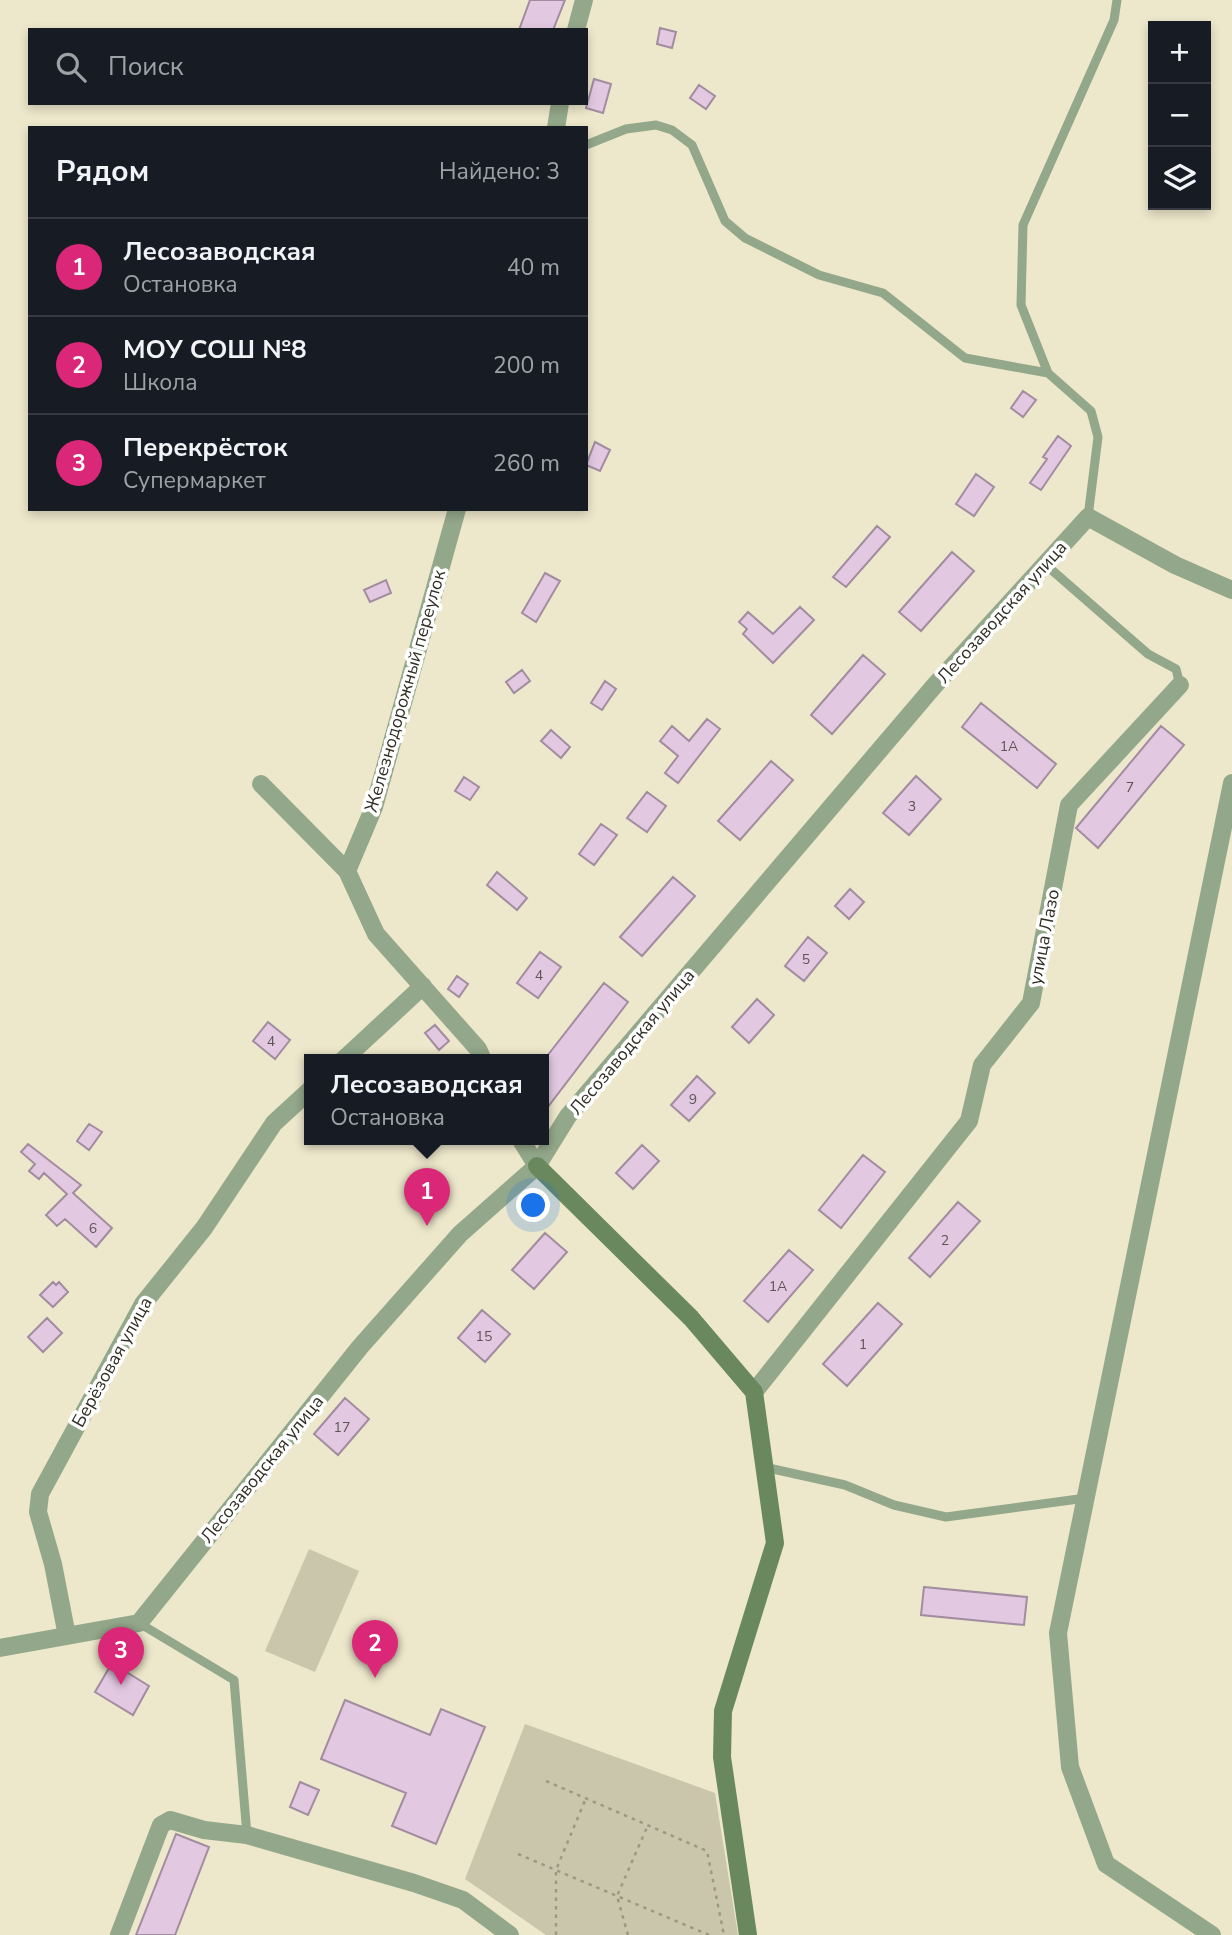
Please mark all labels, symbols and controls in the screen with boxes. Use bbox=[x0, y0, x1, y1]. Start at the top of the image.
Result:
map controls bbox=[1148, 21, 1211, 210]
button: + bbox=[1148, 21, 1211, 84]
search box bbox=[28, 28, 588, 105]
icon: search bbox=[52, 48, 90, 86]
text: Поиск bbox=[108, 49, 184, 84]
button: − bbox=[1148, 84, 1211, 147]
button: layers bbox=[1148, 147, 1211, 210]
text: Рядом bbox=[56, 151, 149, 192]
text: Найдено: 3 bbox=[439, 156, 560, 187]
text: Лесозаводская bbox=[123, 234, 316, 269]
text: 1 bbox=[72, 252, 86, 283]
text: 40 m bbox=[507, 252, 560, 283]
text: Остановка bbox=[123, 269, 238, 300]
text: МОУ СОШ №8 bbox=[123, 332, 306, 367]
text: 2 bbox=[72, 350, 86, 381]
text: 200 m bbox=[493, 350, 560, 381]
text: Школа bbox=[123, 367, 198, 398]
text: Перекрёсток bbox=[123, 430, 287, 465]
text: 3 bbox=[72, 448, 86, 479]
text: 260 m bbox=[493, 448, 560, 479]
text: Супермаркет bbox=[123, 465, 266, 496]
street label: Лесозаводская улица bbox=[932, 536, 1072, 688]
street label: Железнодорожный переулок bbox=[359, 567, 451, 815]
house number: 1А bbox=[1000, 737, 1018, 756]
house number: 7 bbox=[1126, 778, 1134, 797]
house number: 3 bbox=[908, 797, 916, 816]
street label: улица Лазо bbox=[1023, 887, 1065, 987]
house number: 5 bbox=[802, 950, 810, 969]
street label: Лесозаводская улица bbox=[564, 964, 700, 1120]
house number: 4 bbox=[535, 966, 543, 985]
house number: 4 bbox=[267, 1032, 275, 1051]
popup bbox=[304, 1054, 549, 1145]
text: Лесозаводская bbox=[330, 1067, 523, 1102]
house number: 9 bbox=[689, 1090, 697, 1109]
text: Остановка bbox=[330, 1102, 445, 1133]
pin: 1 bbox=[404, 1168, 450, 1226]
your location bbox=[516, 1188, 550, 1222]
house number: 6 bbox=[89, 1219, 97, 1238]
house number: 2 bbox=[941, 1231, 949, 1250]
house number: 1А bbox=[769, 1277, 787, 1296]
street label: Берёзовая улица bbox=[66, 1293, 158, 1431]
house number: 15 bbox=[476, 1327, 492, 1346]
house number: 1 bbox=[859, 1335, 867, 1354]
street label: Лесозаводская улица bbox=[195, 1390, 329, 1548]
house number: 17 bbox=[334, 1418, 350, 1437]
pin: 2 bbox=[352, 1620, 398, 1678]
pin: 3 bbox=[98, 1627, 144, 1685]

